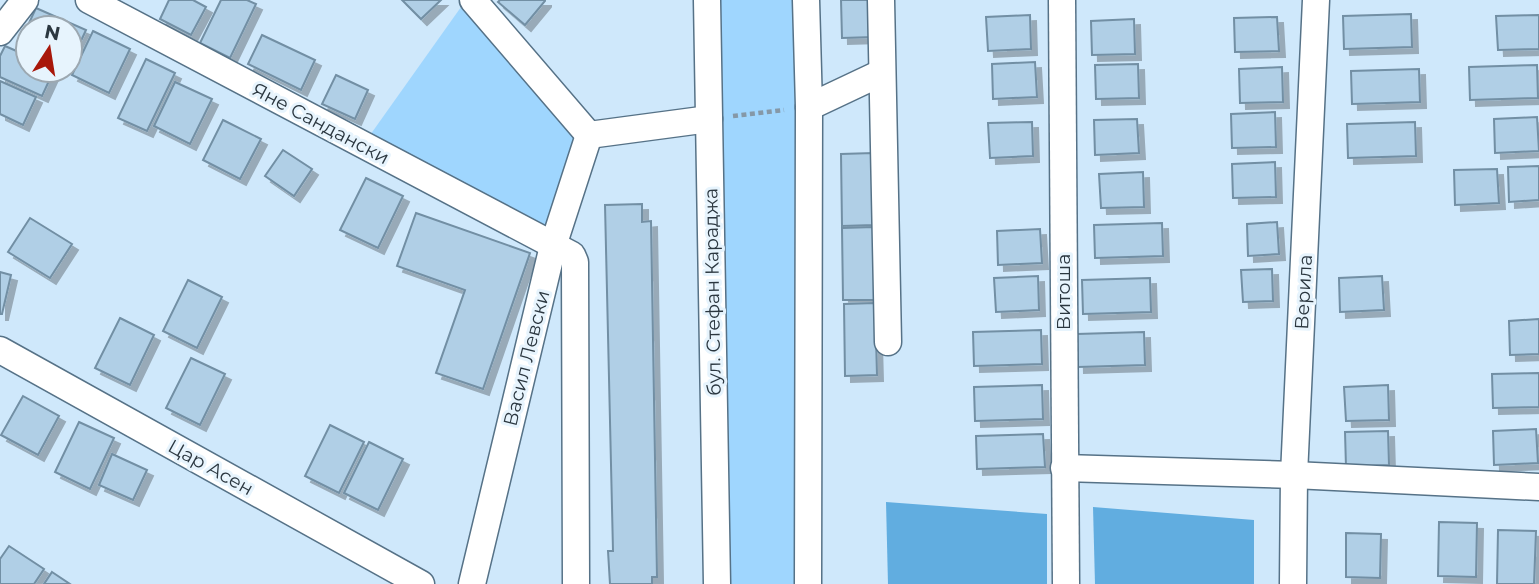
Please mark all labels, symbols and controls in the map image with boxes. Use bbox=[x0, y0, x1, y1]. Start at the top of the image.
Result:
north arrow bbox=[14, 14, 84, 84]
text: N bbox=[43, 20, 62, 46]
street label: Яне Сандански bbox=[248, 78, 393, 169]
street label: бул. Стефан Караджа bbox=[699, 188, 726, 396]
street label: Витоша bbox=[1052, 254, 1075, 330]
street label: Верила bbox=[1290, 254, 1317, 330]
street label: Васил Левски bbox=[499, 288, 554, 428]
street label: Цар Асен bbox=[164, 435, 257, 500]

